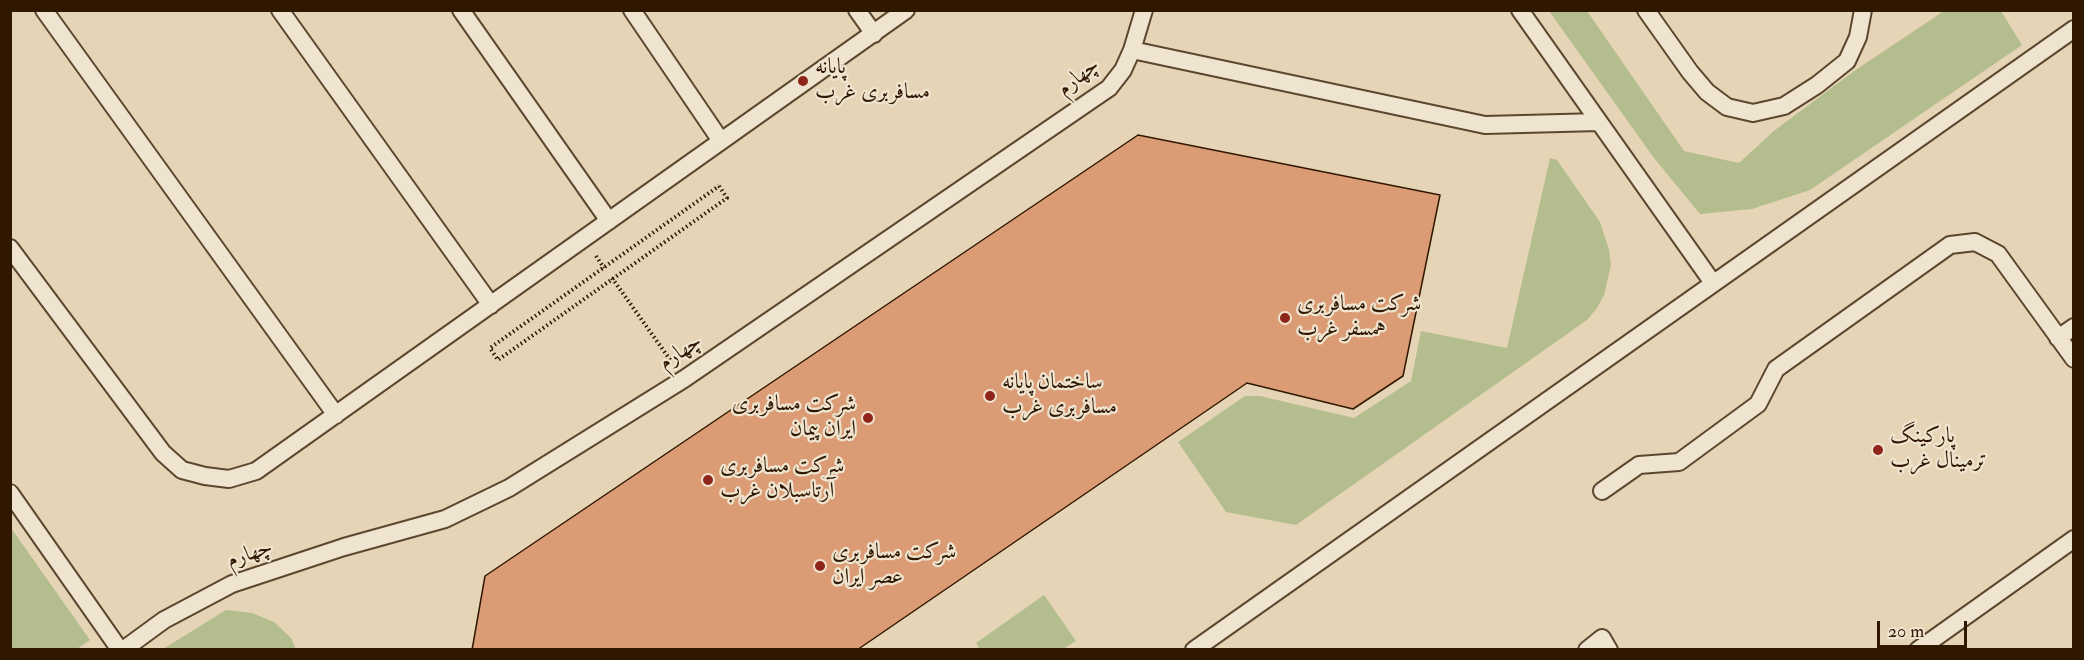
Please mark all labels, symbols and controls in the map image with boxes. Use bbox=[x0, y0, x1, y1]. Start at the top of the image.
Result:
street label: چهارم bbox=[1053, 53, 1105, 103]
place label: پایانه مسافربری غرب bbox=[815, 55, 930, 106]
marker: پایانه مسافربری غرب bbox=[796, 74, 810, 88]
place label: شرکت مسافربری همسفر غرب bbox=[1297, 292, 1421, 344]
marker: شرکت مسافربری همسفر غرب bbox=[1278, 311, 1292, 325]
street label: چهارم bbox=[654, 329, 708, 377]
place label: ساختمان پایانه مسافربری غرب bbox=[1002, 370, 1117, 422]
marker: ساختمان پایانه مسافربری غرب bbox=[983, 389, 997, 403]
place label: شرکت مسافربری ایران پیمان bbox=[732, 392, 856, 444]
marker: شرکت مسافربری ایران پیمان bbox=[861, 411, 875, 425]
place label: پارکینگ ترمینال غرب bbox=[1890, 424, 1987, 476]
marker: پارکینگ ترمینال غرب bbox=[1871, 443, 1885, 457]
place label: شرکت مسافربری آرتاسبلان غرب bbox=[720, 454, 844, 506]
marker: شرکت مسافربری آرتاسبلان غرب bbox=[701, 473, 715, 487]
street label: چهارم bbox=[224, 535, 276, 575]
place label: شرکت مسافربری عصر ایران bbox=[832, 540, 956, 592]
marker: شرکت مسافربری عصر ایران bbox=[813, 559, 827, 573]
scale bar bbox=[1880, 609, 1970, 647]
text: 20 m bbox=[1888, 620, 1924, 643]

